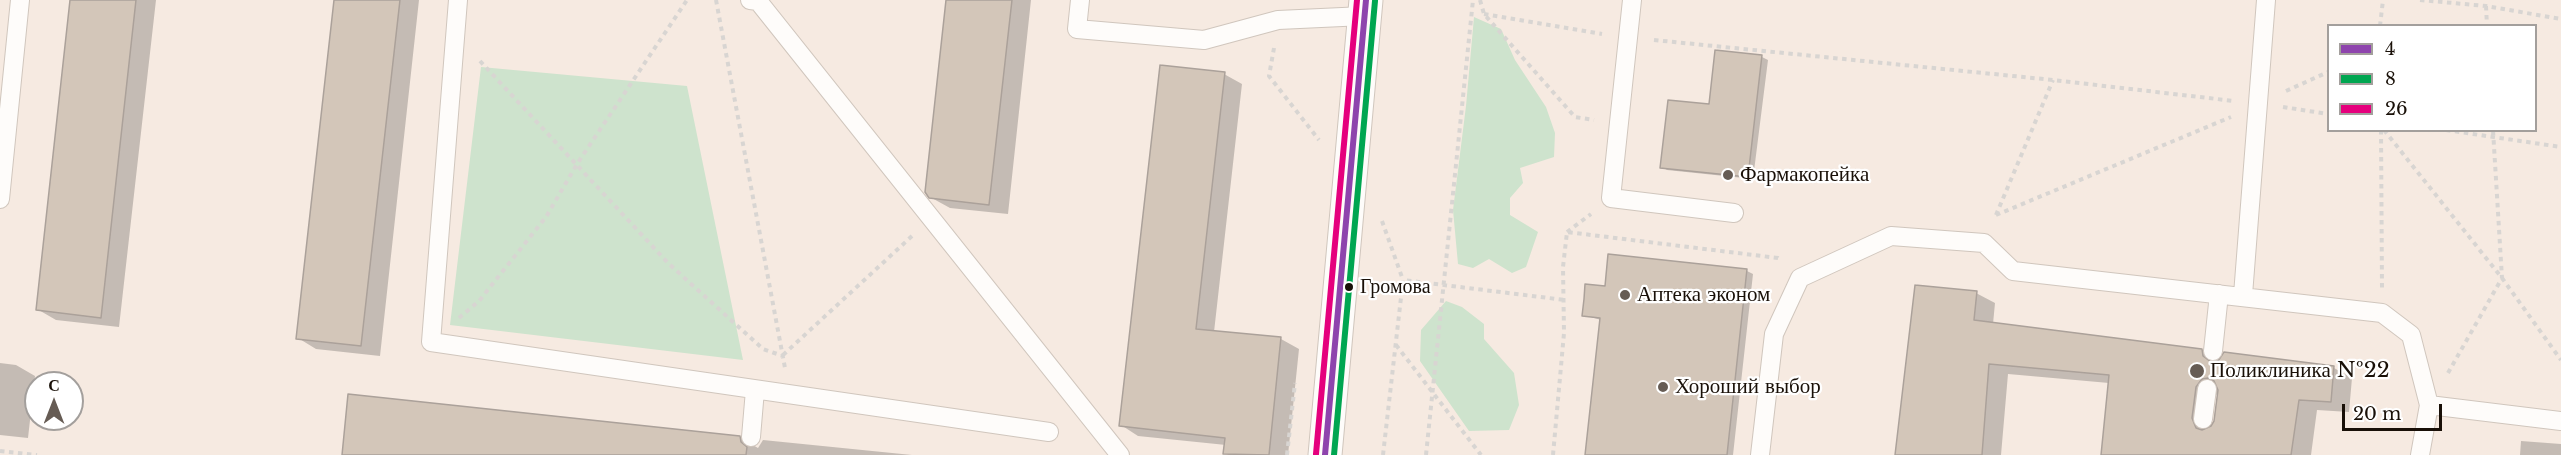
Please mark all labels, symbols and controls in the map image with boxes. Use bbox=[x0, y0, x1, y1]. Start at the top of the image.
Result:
legend bbox=[2327, 24, 2537, 132]
text: 4 bbox=[2385, 38, 2396, 60]
text: 8 bbox=[2385, 68, 2396, 90]
text: 26 bbox=[2385, 98, 2408, 120]
place label: Фармакопейка bbox=[1740, 162, 1869, 188]
marker: Фармакопейка bbox=[1721, 168, 1735, 182]
place label: Громова bbox=[1360, 275, 1431, 299]
marker: Громова bbox=[1343, 281, 1355, 293]
place label: Аптека эконом bbox=[1637, 282, 1770, 308]
marker: Аптека эконом bbox=[1618, 288, 1632, 302]
place label: Поликлиника №22 bbox=[2210, 358, 2390, 384]
marker: Поликлиника №22 bbox=[2188, 362, 2206, 380]
north arrow bbox=[24, 371, 84, 431]
place label: Хороший выбор bbox=[1675, 374, 1821, 400]
text: С bbox=[48, 375, 60, 395]
marker: Хороший выбор bbox=[1656, 380, 1670, 394]
scale bar bbox=[2345, 392, 2446, 430]
text: 20 m bbox=[2353, 403, 2401, 425]

